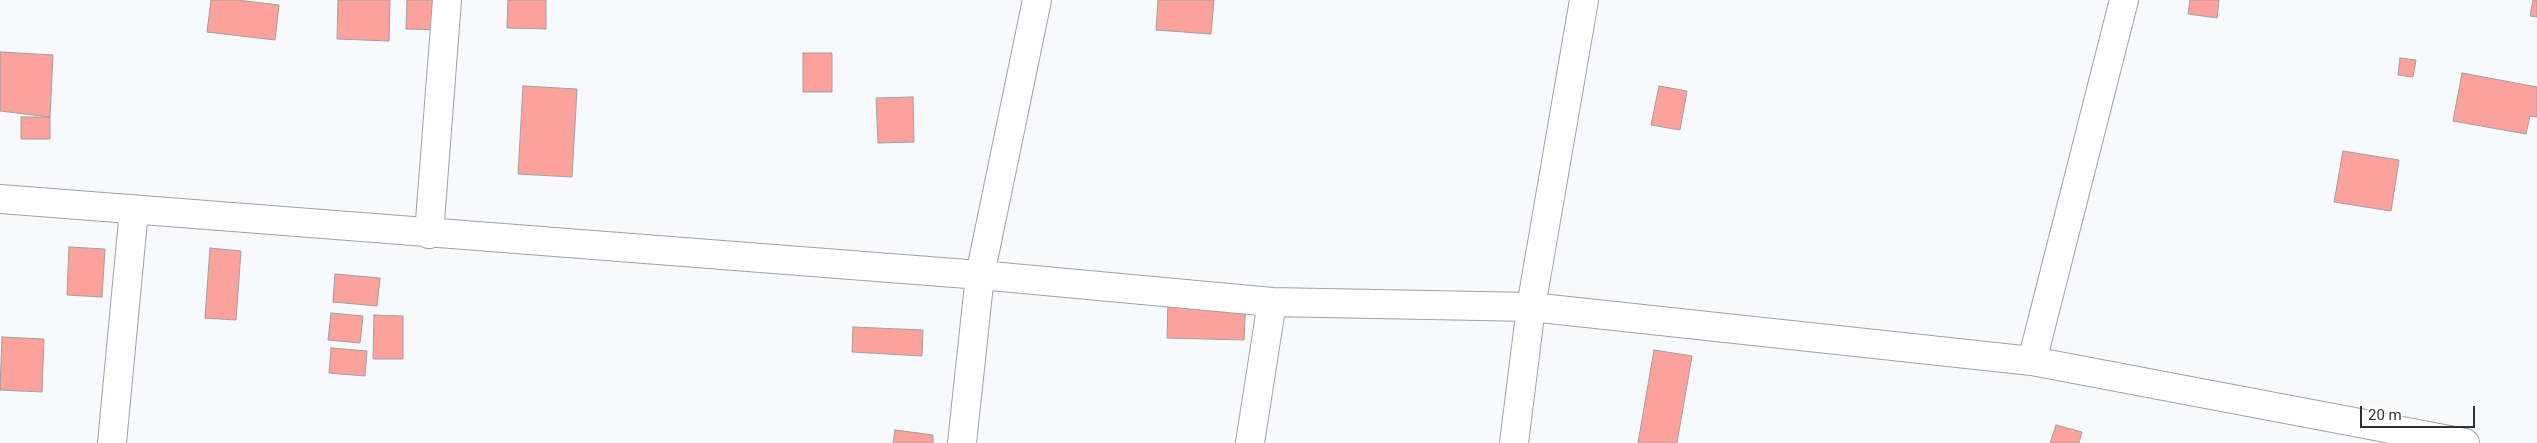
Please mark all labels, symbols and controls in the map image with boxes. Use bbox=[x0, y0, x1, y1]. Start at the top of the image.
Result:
scale bar bbox=[2362, 396, 2477, 428]
text: 20 m bbox=[2368, 406, 2402, 424]

